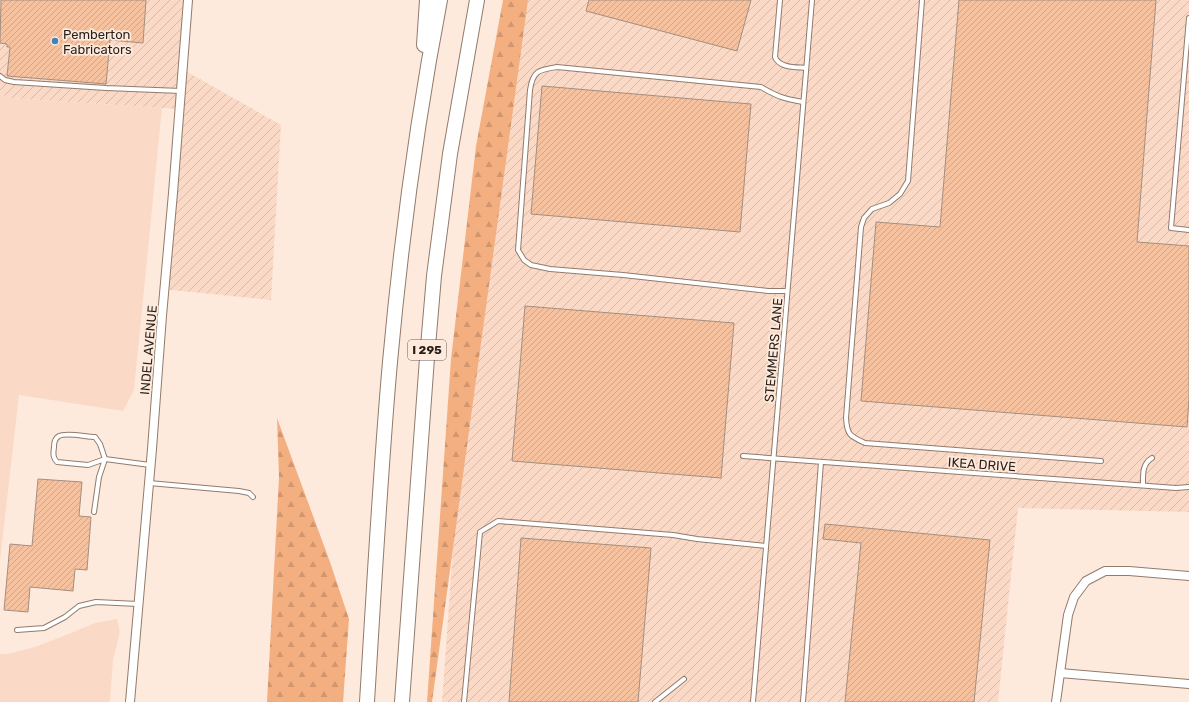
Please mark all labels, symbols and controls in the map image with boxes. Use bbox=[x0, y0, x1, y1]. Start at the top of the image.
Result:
place label: Pemberton Fabricators bbox=[63, 27, 132, 57]
marker: Pemberton Fabricators bbox=[50, 36, 60, 46]
street label: STEMMERS LANE bbox=[761, 297, 786, 403]
street label: INDEL AVENUE bbox=[137, 305, 160, 395]
road number: I 295 bbox=[408, 340, 446, 360]
street label: IKEA DRIVE bbox=[947, 455, 1017, 474]

